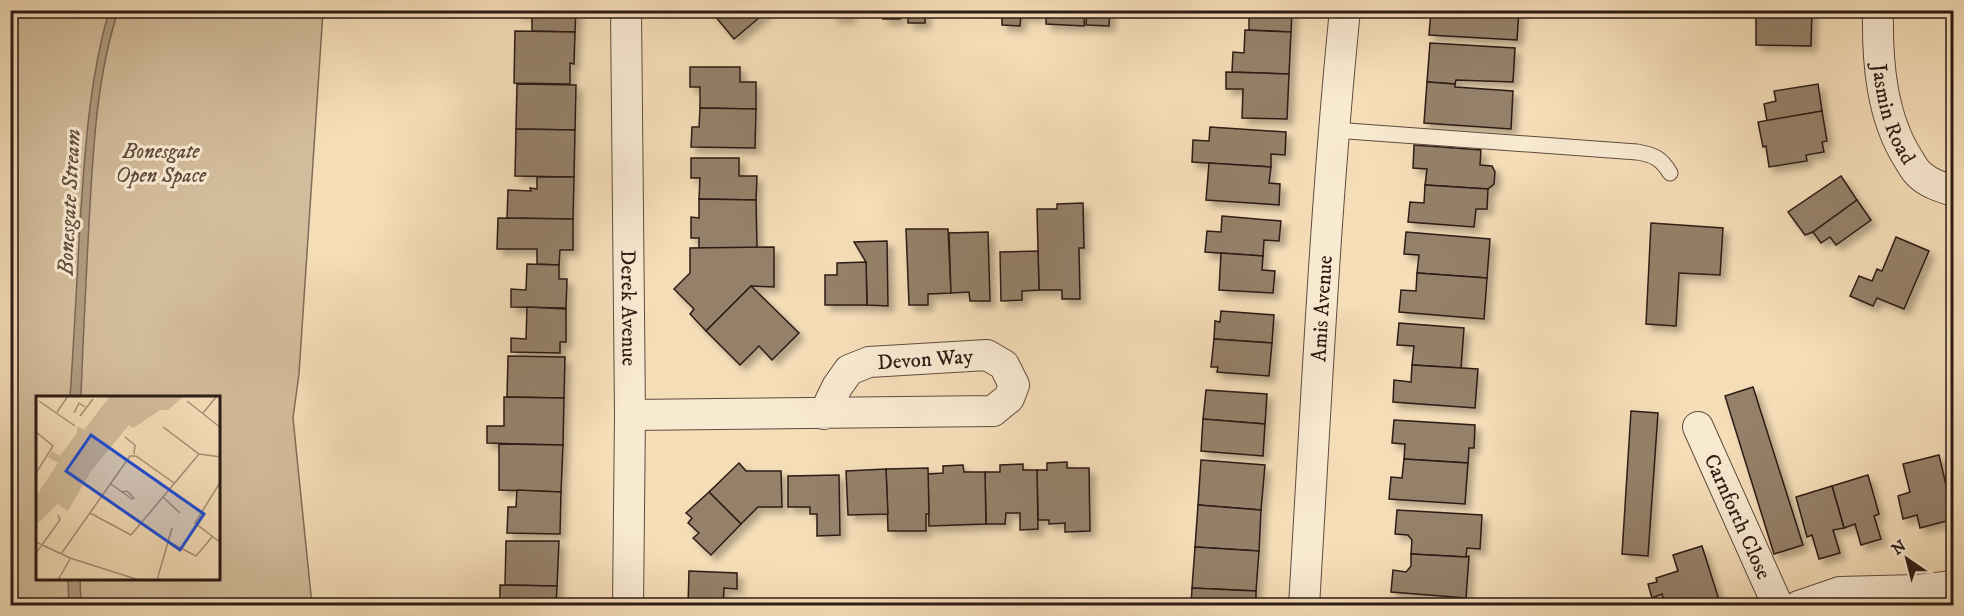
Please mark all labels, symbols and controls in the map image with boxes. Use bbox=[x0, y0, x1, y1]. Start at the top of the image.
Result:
street label: Jasmin Road bbox=[1865, 61, 1921, 170]
water label: Bonesgate Stream bbox=[52, 128, 87, 277]
park label: Bonesgate Open Space bbox=[116, 139, 207, 189]
street label: Derek Avenue bbox=[614, 250, 642, 367]
street label: Amis Avenue bbox=[1306, 254, 1339, 363]
street label: Devon Way bbox=[876, 344, 975, 376]
inset map bbox=[36, 396, 220, 580]
street label: Carnforth Close bbox=[1698, 450, 1777, 584]
north arrow bbox=[1877, 529, 1937, 589]
text: N bbox=[1888, 536, 1910, 559]

